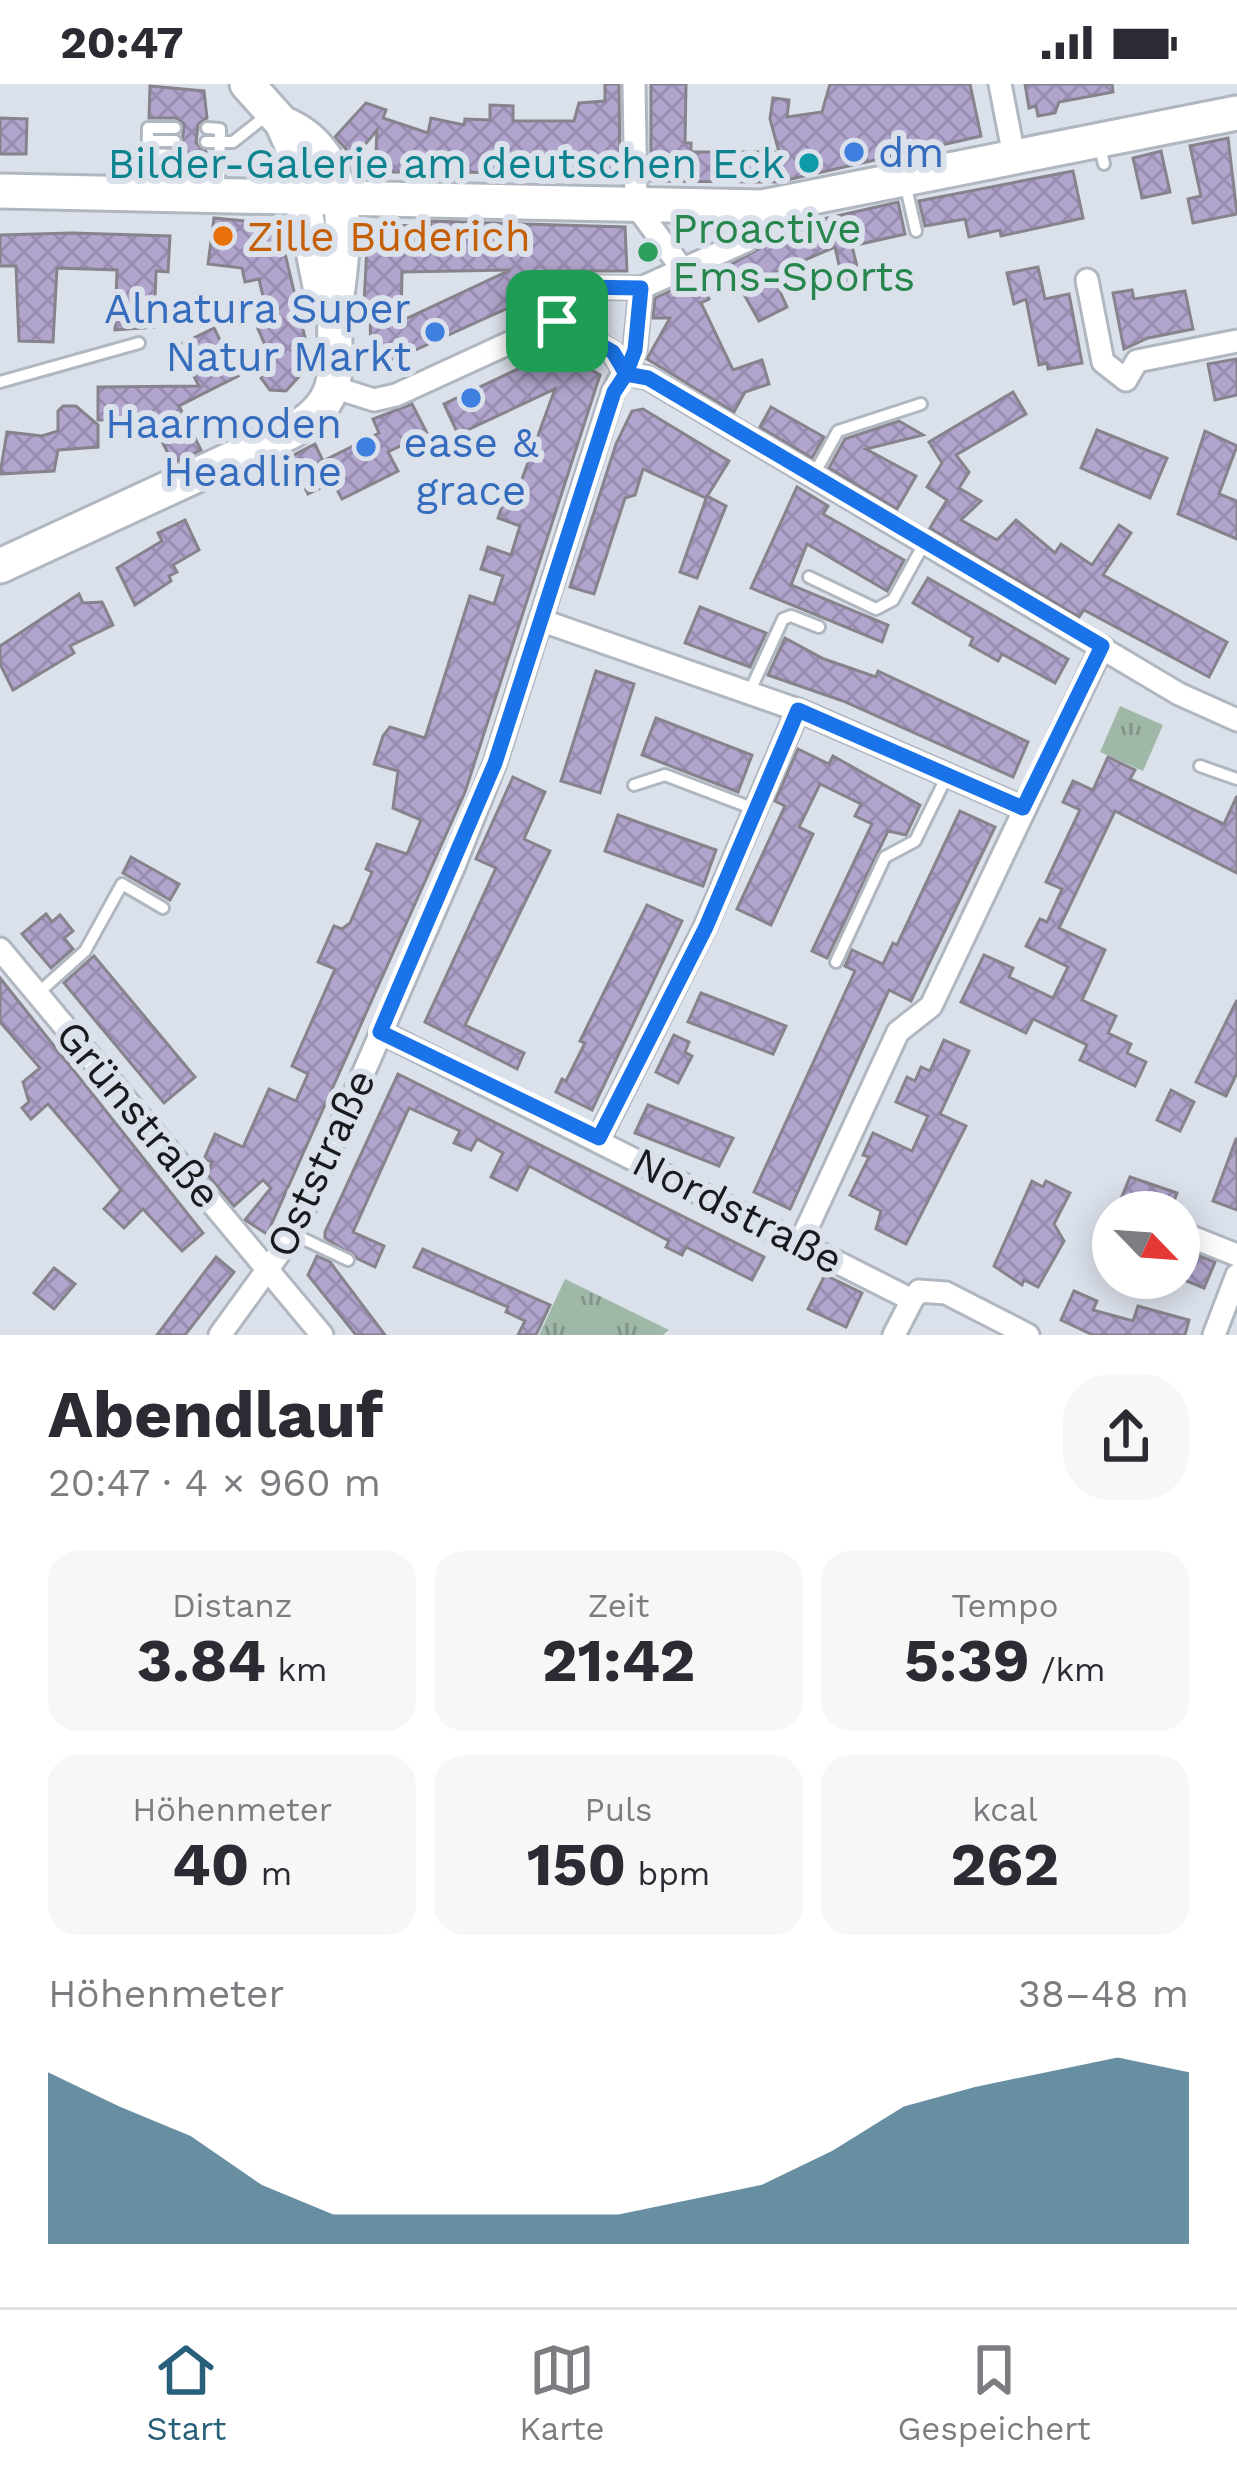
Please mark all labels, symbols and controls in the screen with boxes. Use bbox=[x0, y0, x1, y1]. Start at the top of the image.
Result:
text: 20:47 bbox=[60, 16, 184, 69]
place label: dm bbox=[878, 128, 944, 177]
place label: Bilder-Galerie am deutschen Eck bbox=[108, 139, 785, 188]
marker: dm bbox=[841, 139, 867, 165]
marker: Bilder-Galerie am deutschen Eck bbox=[796, 150, 822, 176]
place label: Proactive Ems-Sports bbox=[672, 204, 915, 301]
place label: Zille Büderich bbox=[247, 212, 531, 261]
marker: Zille Büderich bbox=[210, 223, 236, 249]
marker: Proactive Ems-Sports bbox=[635, 239, 661, 265]
pin bbox=[506, 270, 608, 372]
place label: Alnatura Super Natur Markt bbox=[104, 284, 411, 381]
icon: arrive bbox=[524, 288, 590, 354]
marker: Alnatura Super Natur Markt bbox=[422, 319, 448, 345]
marker: ease & grace bbox=[458, 385, 484, 411]
place label: Haarmoden Headline bbox=[105, 399, 342, 496]
place label: ease & grace bbox=[404, 418, 539, 515]
marker: Haarmoden Headline bbox=[353, 434, 379, 460]
street label: Grünstraße bbox=[46, 1011, 231, 1218]
street label: Oststraße bbox=[256, 1062, 385, 1265]
street label: Nordstraße bbox=[625, 1137, 851, 1284]
north arrow bbox=[1092, 1191, 1200, 1299]
map controls bbox=[1092, 1191, 1200, 1299]
button: share bbox=[1063, 1374, 1189, 1500]
text: Abendlauf bbox=[48, 1376, 383, 1453]
text: 20:47 · 4 × 960 m bbox=[48, 1460, 381, 1505]
text: Distanz bbox=[172, 1586, 292, 1625]
text: Zeit bbox=[588, 1586, 649, 1625]
text: Tempo bbox=[951, 1586, 1058, 1625]
text: 3.84 bbox=[137, 1625, 266, 1696]
text: 21:42 bbox=[542, 1625, 695, 1696]
text: 5:39 bbox=[904, 1625, 1030, 1696]
text: km bbox=[266, 1650, 328, 1689]
text: /km bbox=[1030, 1650, 1106, 1689]
text: Höhenmeter bbox=[132, 1790, 332, 1829]
text: Puls bbox=[585, 1790, 652, 1829]
text: kcal bbox=[972, 1790, 1038, 1829]
text: 40 bbox=[172, 1829, 250, 1900]
text: 150 bbox=[527, 1829, 626, 1900]
text: 262 bbox=[951, 1829, 1059, 1900]
text: m bbox=[250, 1854, 292, 1893]
text: bpm bbox=[626, 1854, 710, 1893]
text: Höhenmeter bbox=[48, 1971, 284, 2016]
text: 38–48 m bbox=[1018, 1971, 1189, 2016]
tab: Start bbox=[146, 2337, 226, 2448]
tab: Karte bbox=[519, 2337, 605, 2448]
tab: Gespeichert bbox=[897, 2337, 1091, 2448]

